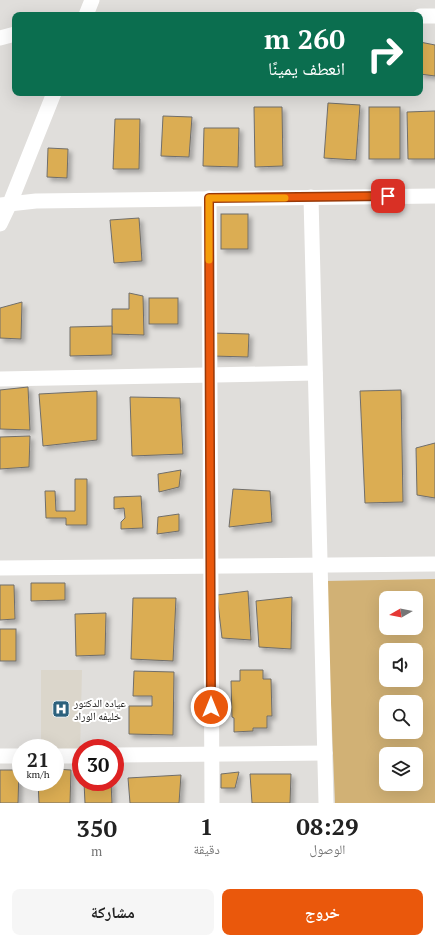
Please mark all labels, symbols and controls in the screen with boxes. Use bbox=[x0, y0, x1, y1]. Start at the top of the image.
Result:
text: 260 m bbox=[264, 20, 345, 57]
icon: right bbox=[359, 28, 411, 80]
text: انعطف يمينًا bbox=[268, 56, 345, 80]
pin bbox=[371, 179, 405, 213]
icon: arrive bbox=[377, 185, 399, 207]
north arrow bbox=[379, 591, 423, 635]
map controls bbox=[379, 591, 423, 791]
button: sound bbox=[379, 643, 423, 687]
position arrow bbox=[190, 686, 232, 728]
button: search bbox=[379, 695, 423, 739]
place label: عياده الدكتور خليفه الوراد bbox=[73, 696, 127, 723]
hospital icon: عياده الدكتور خليفه الوراد bbox=[51, 699, 71, 719]
speed limit sign: 30 bbox=[72, 739, 124, 791]
text: 21 bbox=[27, 746, 49, 773]
button: layers bbox=[379, 747, 423, 791]
text: km/h bbox=[26, 768, 50, 781]
text: 1 bbox=[200, 810, 213, 842]
text: 08:29 bbox=[296, 810, 359, 842]
text: 350 bbox=[76, 812, 117, 844]
text: دقيقة bbox=[193, 840, 220, 858]
text: الوصول bbox=[309, 840, 345, 858]
text: m bbox=[91, 842, 102, 860]
button: مشاركة bbox=[12, 889, 214, 935]
button: خروج bbox=[222, 889, 423, 935]

